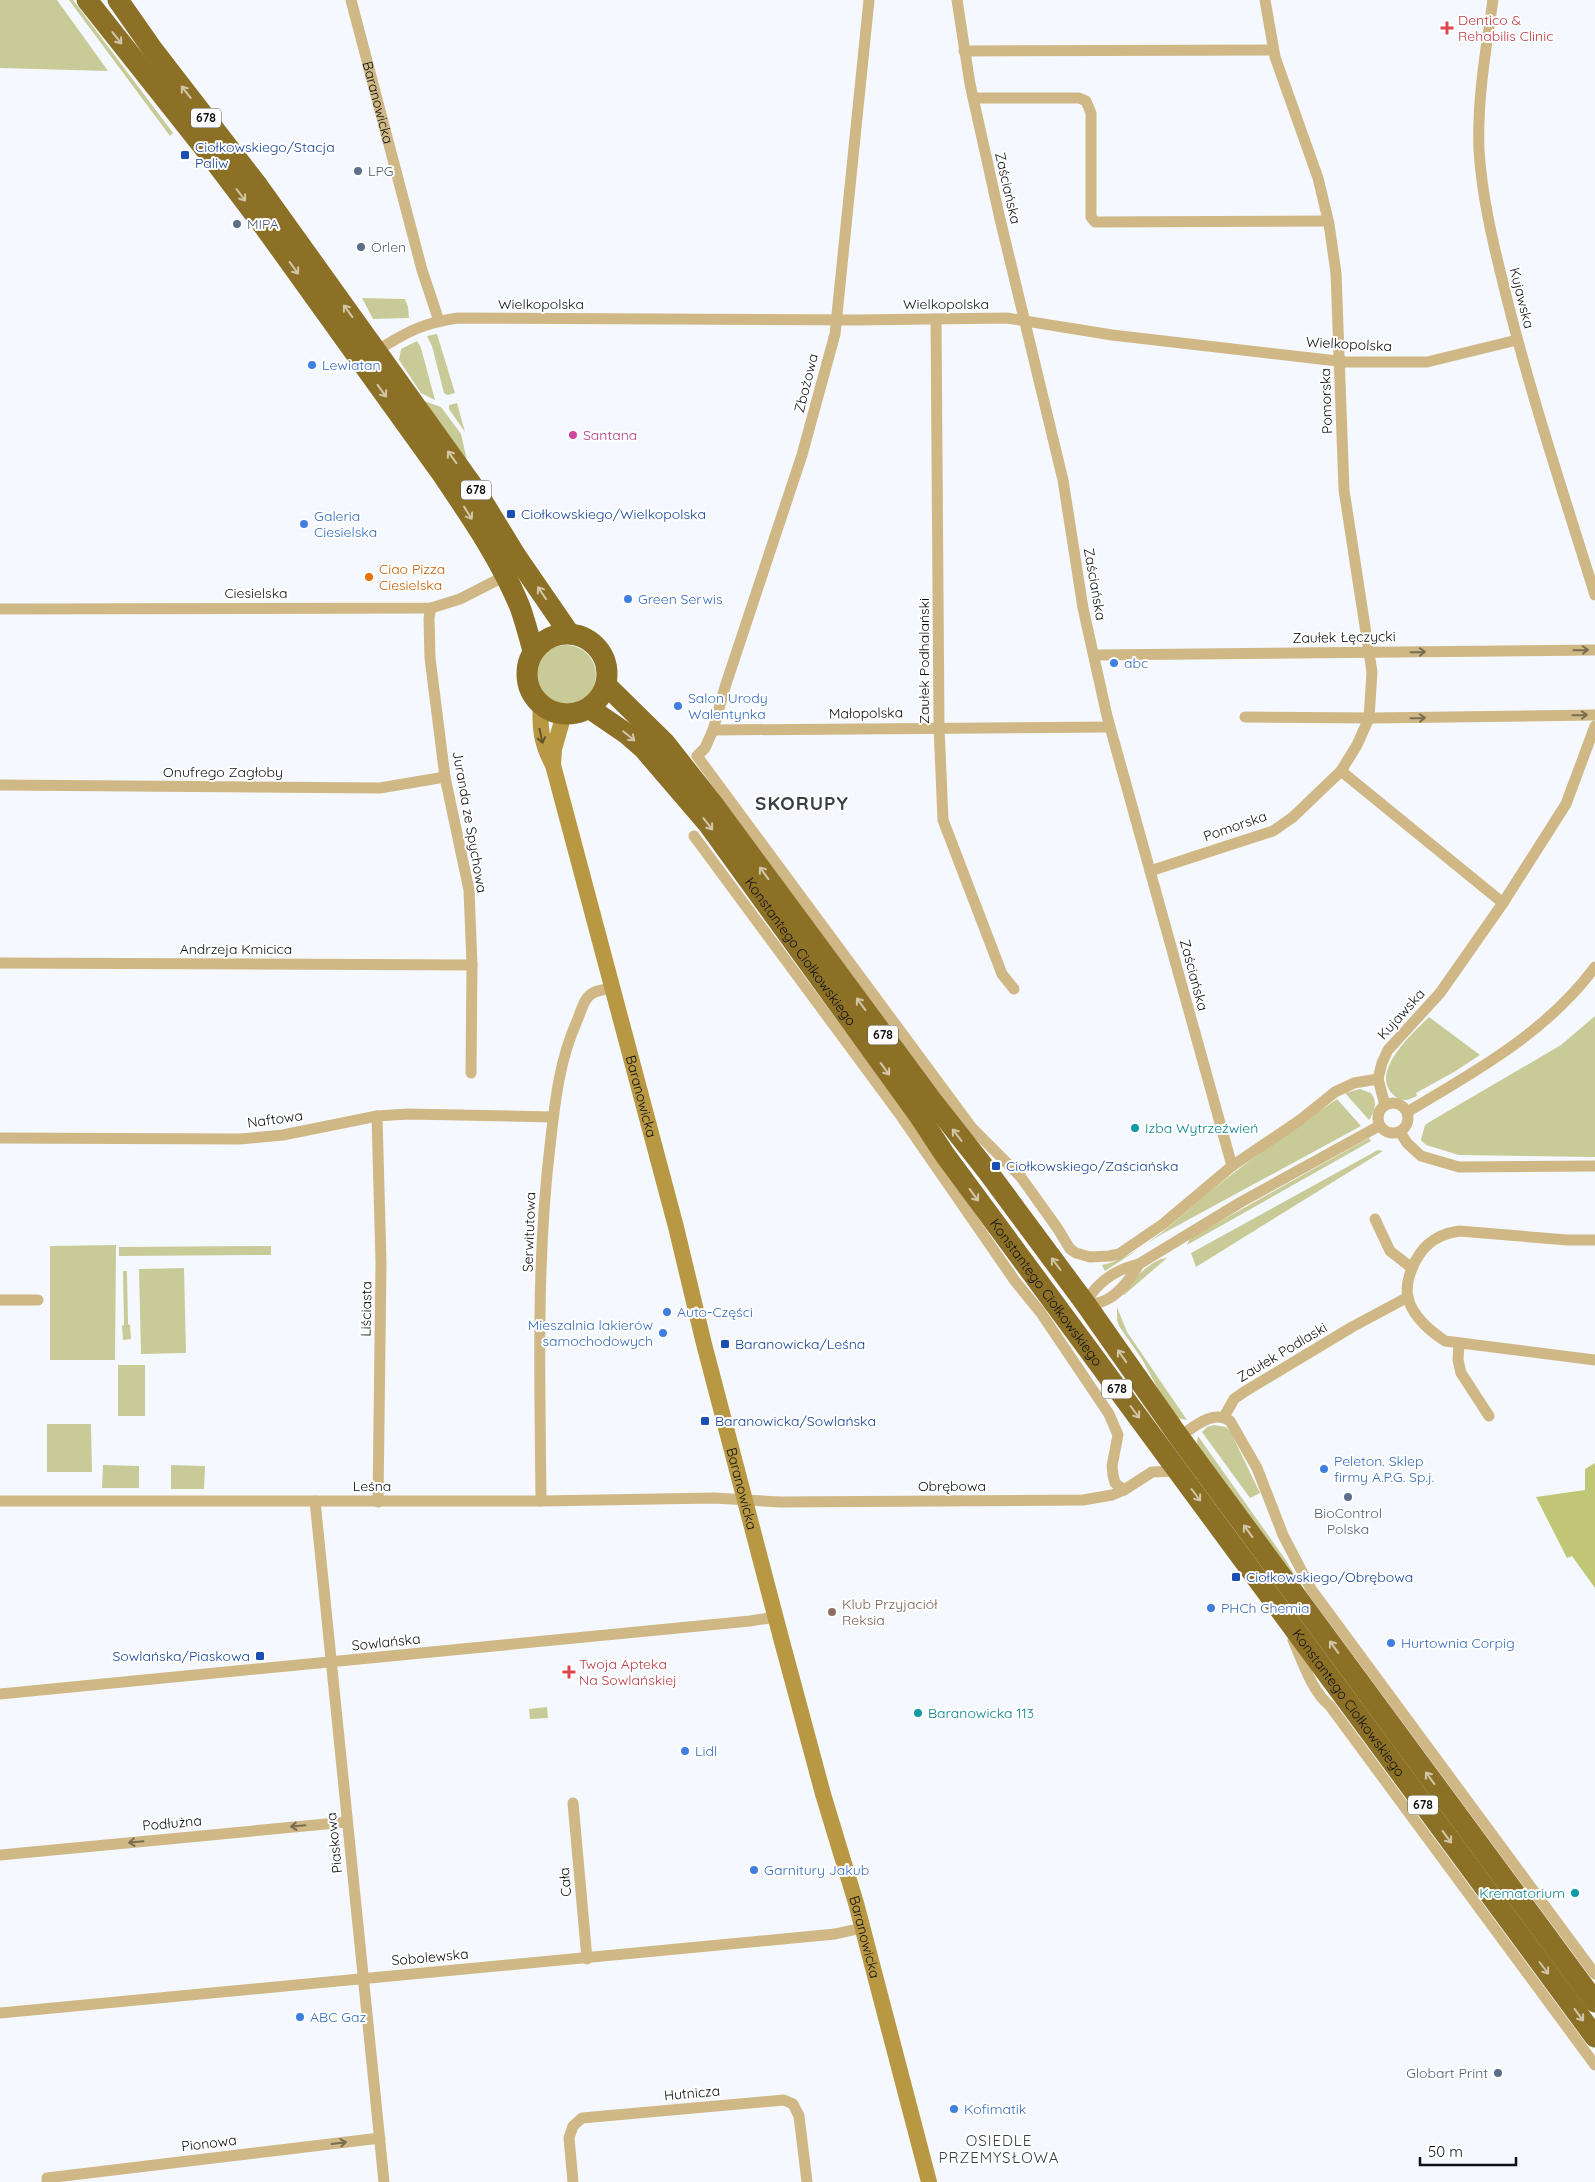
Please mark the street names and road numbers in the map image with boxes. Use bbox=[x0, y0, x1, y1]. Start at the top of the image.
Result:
street label: Baranowicka bbox=[358, 59, 397, 146]
road number: 678 bbox=[191, 109, 221, 128]
street label: Zaściańska bbox=[991, 150, 1025, 226]
street label: Kujawska bbox=[1506, 266, 1538, 330]
street label: Wielkopolska bbox=[498, 295, 584, 313]
street label: Wielkopolska bbox=[903, 295, 989, 313]
street label: Wielkopolska bbox=[1306, 333, 1392, 355]
street label: Zbożowa bbox=[790, 352, 822, 414]
street label: Pomorska bbox=[1316, 368, 1336, 434]
road number: 678 bbox=[461, 480, 491, 500]
street label: Zaściańska bbox=[1080, 546, 1110, 622]
street label: Ciesielska bbox=[224, 584, 288, 602]
street label: Zaułek Podhalański bbox=[915, 598, 933, 724]
street label: Zaułek Łęczycki bbox=[1292, 627, 1396, 647]
street label: Małopolska bbox=[829, 703, 903, 723]
street label: Juranda ze Spychowa bbox=[449, 750, 491, 894]
street label: Onufrego Zagłoby bbox=[163, 763, 283, 781]
street label: Pomorska bbox=[1201, 807, 1269, 845]
street label: Konstantego Ciołkowskiego bbox=[741, 874, 860, 1029]
street label: Zaściańska bbox=[1176, 937, 1212, 1013]
street label: Andrzeja Kmicica bbox=[180, 940, 292, 958]
street label: Kujawska bbox=[1373, 985, 1429, 1043]
road number: 678 bbox=[868, 1026, 898, 1044]
street label: Baranowicka bbox=[622, 1053, 661, 1139]
street label: Naftowa bbox=[246, 1106, 304, 1132]
street label: Serwitutowa bbox=[519, 1192, 539, 1272]
street label: Konstantego Ciołkowskiego bbox=[986, 1215, 1106, 1370]
street label: Liściasta bbox=[357, 1281, 375, 1337]
street label: Zaułek Podlaski bbox=[1234, 1318, 1330, 1386]
road number: 678 bbox=[1102, 1380, 1132, 1398]
street label: Baranowicka bbox=[722, 1445, 761, 1532]
street label: Leśna bbox=[353, 1477, 391, 1495]
street label: Obrębowa bbox=[918, 1477, 986, 1495]
street label: Konstantego Ciołkowskiego bbox=[1288, 1626, 1409, 1780]
street label: Sowlańska bbox=[351, 1629, 421, 1655]
road number: 678 bbox=[1408, 1796, 1438, 1814]
street label: Podłużna bbox=[142, 1811, 202, 1835]
street label: Piaskowa bbox=[322, 1812, 346, 1874]
street label: Cała bbox=[555, 1867, 575, 1897]
street label: Baranowicka bbox=[845, 1893, 884, 1980]
street label: Sobolewska bbox=[391, 1945, 469, 1969]
street label: Hutnicza bbox=[663, 2082, 721, 2104]
street label: Pionowa bbox=[180, 2131, 238, 2155]

